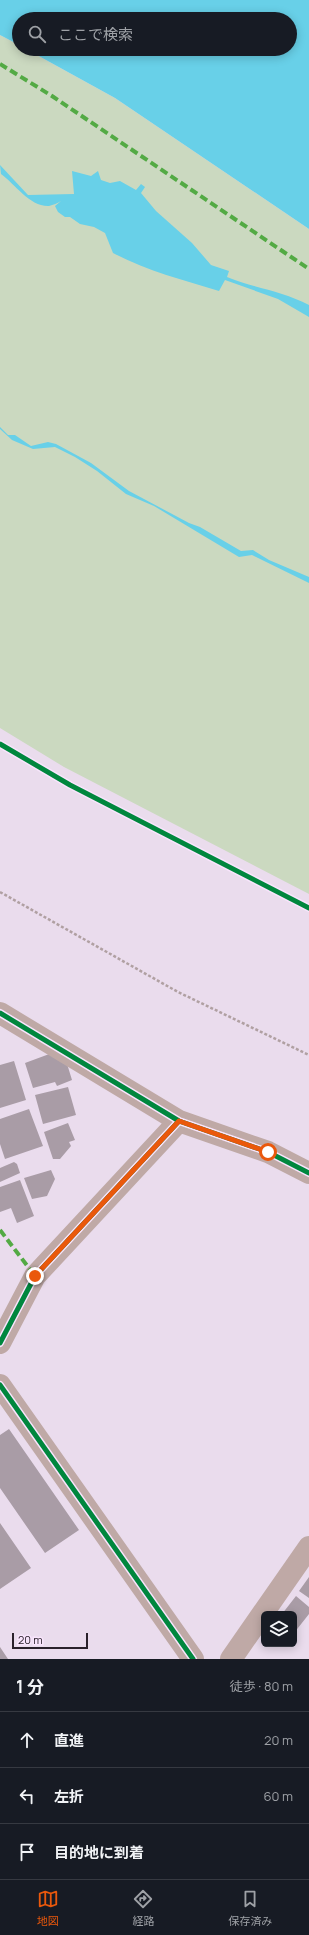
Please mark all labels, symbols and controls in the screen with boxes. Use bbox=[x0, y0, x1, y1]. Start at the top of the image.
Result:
search box bbox=[12, 12, 297, 56]
icon: search bbox=[26, 23, 48, 45]
text: ここで検索 bbox=[58, 24, 133, 45]
route start bbox=[259, 1143, 277, 1161]
route end bbox=[26, 1267, 44, 1285]
map controls bbox=[261, 1611, 297, 1647]
button: layers bbox=[261, 1611, 297, 1647]
scale bar bbox=[12, 1631, 88, 1650]
text: 20 m bbox=[18, 1632, 43, 1647]
text: 1 分 bbox=[16, 1675, 44, 1698]
text: 徒歩 · 80 m bbox=[230, 1677, 293, 1695]
icon: ahead bbox=[16, 1729, 38, 1751]
text: 直進 bbox=[54, 1730, 84, 1751]
text: 20 m bbox=[264, 1731, 293, 1749]
icon: left bbox=[16, 1785, 38, 1807]
text: 左折 bbox=[54, 1786, 84, 1807]
text: 60 m bbox=[263, 1787, 293, 1805]
icon: arrive bbox=[16, 1841, 38, 1863]
text: 目的地に到着 bbox=[54, 1842, 144, 1863]
tab: 地図 bbox=[37, 1888, 59, 1928]
tab: 経路 bbox=[132, 1888, 154, 1928]
tab: 保存済み bbox=[228, 1888, 272, 1928]

